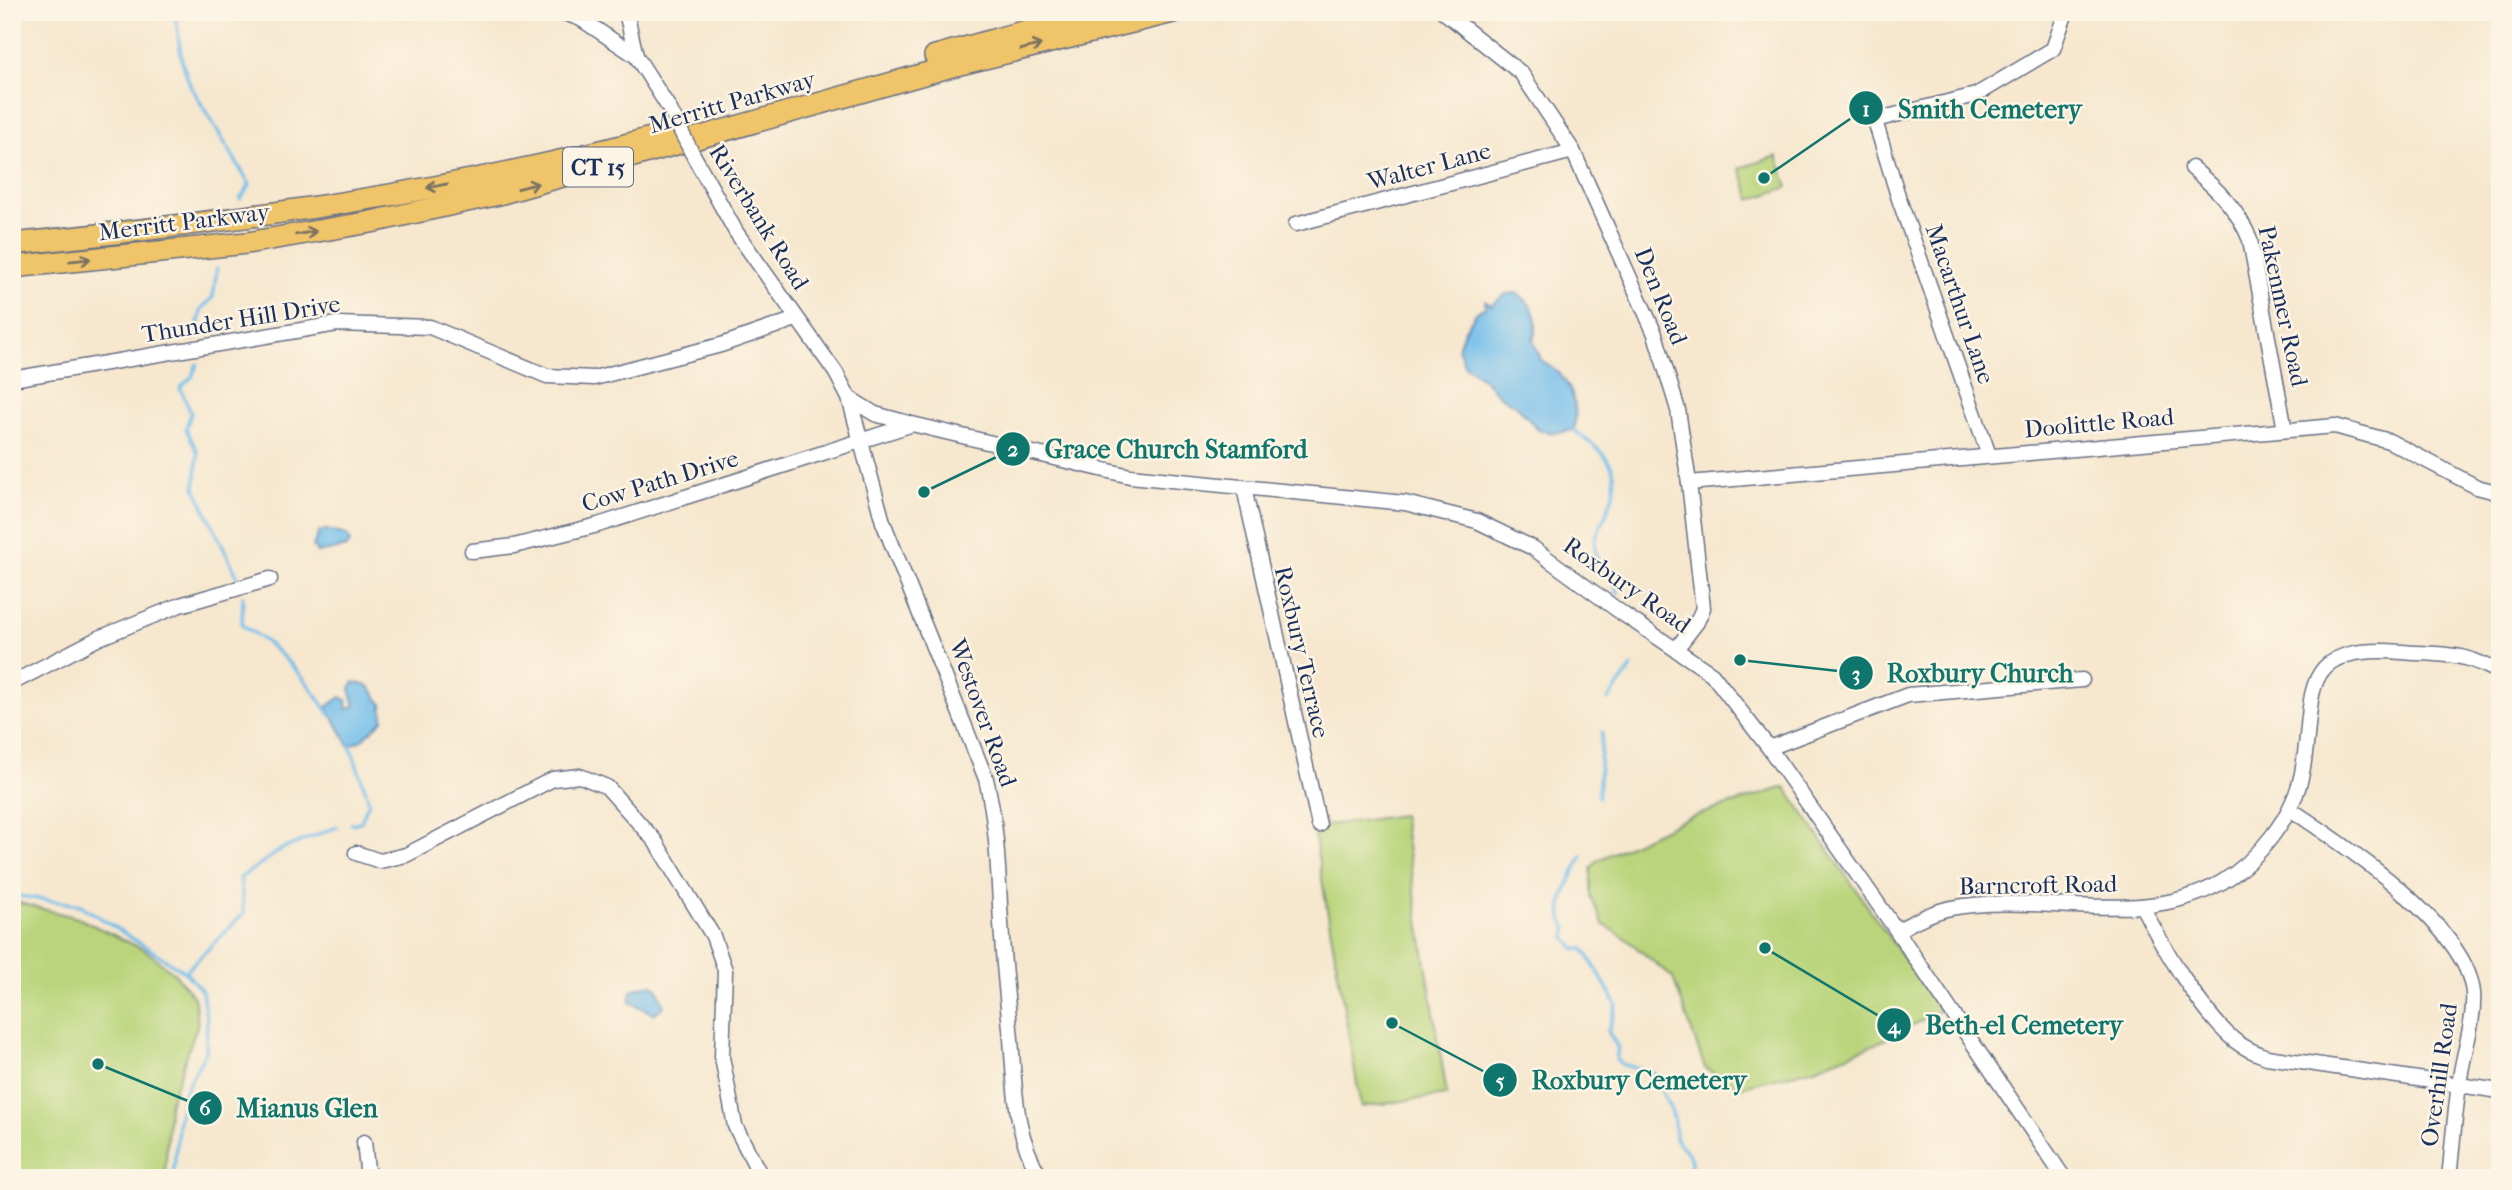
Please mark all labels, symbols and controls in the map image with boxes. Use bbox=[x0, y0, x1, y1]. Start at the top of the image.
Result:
one-way arrow bbox=[1019, 39, 1042, 53]
street label: Merritt Parkway bbox=[645, 65, 820, 139]
callout: Smith Cemetery bbox=[1849, 85, 2095, 132]
text: Smith Cemetery bbox=[1898, 94, 2084, 125]
text: 1 bbox=[1862, 97, 1870, 121]
street label: Walter Lane bbox=[1363, 136, 1494, 196]
street label: Riverbank Road bbox=[703, 139, 815, 296]
road number: CT 15 bbox=[563, 148, 633, 186]
one-way arrow bbox=[426, 179, 449, 193]
one-way arrow bbox=[517, 179, 539, 192]
street label: Merritt Parkway bbox=[97, 197, 272, 246]
street label: Macarthur Lane bbox=[1920, 220, 2000, 388]
street label: Pakenmer Road bbox=[2252, 223, 2314, 390]
one-way arrow bbox=[294, 226, 317, 239]
street label: Den Road bbox=[1629, 243, 1694, 350]
one-way arrow bbox=[68, 254, 91, 267]
street label: Thunder Hill Drive bbox=[140, 289, 342, 349]
street label: Doolittle Road bbox=[2023, 402, 2176, 443]
callout: Grace Church Stamford bbox=[996, 425, 1322, 472]
text: Grace Church Stamford bbox=[1045, 434, 1308, 465]
text: 2 bbox=[1008, 437, 1019, 461]
street label: Cow Path Drive bbox=[578, 444, 742, 518]
street label: Roxbury Road bbox=[1558, 531, 1697, 640]
street label: Roxbury Terrace bbox=[1269, 563, 1335, 741]
street label: Westover Road bbox=[943, 634, 1023, 792]
callout: Roxbury Church bbox=[1838, 650, 2088, 697]
text: Roxbury Church bbox=[1887, 658, 2074, 689]
text: 3 bbox=[1852, 662, 1860, 686]
street label: Barncroft Road bbox=[1959, 870, 2118, 900]
street label: Overhill Road bbox=[2415, 1000, 2463, 1149]
callout: Beth-el Cemetery bbox=[1876, 1002, 2137, 1049]
text: Beth-el Cemetery bbox=[1925, 1010, 2125, 1041]
text: 4 bbox=[1887, 1014, 1902, 1039]
callout: Roxbury Cemetery bbox=[1483, 1057, 1761, 1104]
text: Roxbury Cemetery bbox=[1531, 1065, 1749, 1096]
text: 5 bbox=[1495, 1069, 1505, 1093]
callout: Mianus Glen bbox=[187, 1084, 392, 1131]
text: Mianus Glen bbox=[236, 1093, 379, 1124]
text: 6 bbox=[199, 1096, 211, 1120]

